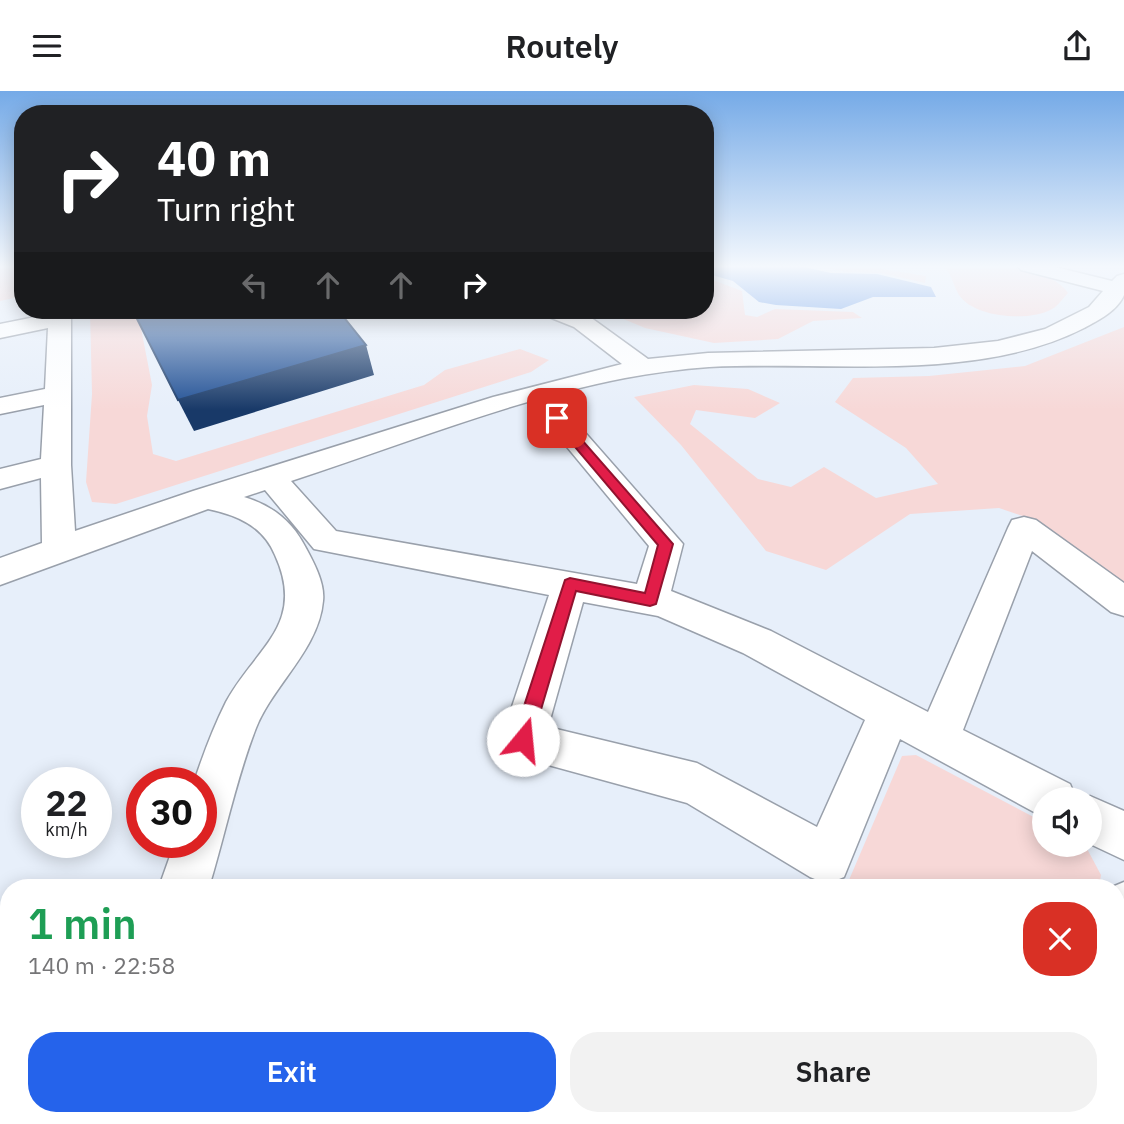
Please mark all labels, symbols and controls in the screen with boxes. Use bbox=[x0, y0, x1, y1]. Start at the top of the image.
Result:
text: Routely bbox=[505, 25, 619, 67]
icon: menu bbox=[28, 27, 66, 65]
icon: share bbox=[1058, 27, 1096, 65]
text: 40 m bbox=[157, 126, 271, 189]
icon: right bbox=[42, 133, 133, 224]
text: Turn right bbox=[157, 188, 295, 230]
icon: left bbox=[236, 266, 274, 304]
icon: ahead bbox=[309, 266, 347, 304]
icon: ahead bbox=[382, 266, 420, 304]
icon: right bbox=[455, 266, 493, 304]
pin bbox=[527, 388, 587, 448]
icon: arrive bbox=[538, 399, 576, 437]
position arrow bbox=[486, 703, 560, 777]
speed limit sign: 30 bbox=[126, 767, 217, 858]
text: 22 bbox=[45, 780, 88, 826]
map controls bbox=[1032, 787, 1102, 857]
button: sound bbox=[1032, 787, 1102, 857]
text: km/h bbox=[45, 818, 88, 841]
text: 1 min bbox=[28, 896, 137, 951]
button: close bbox=[1023, 902, 1097, 976]
text: 140 m · 22:58 bbox=[28, 950, 175, 980]
button: Exit bbox=[28, 1032, 556, 1112]
button: Share bbox=[570, 1032, 1097, 1112]

